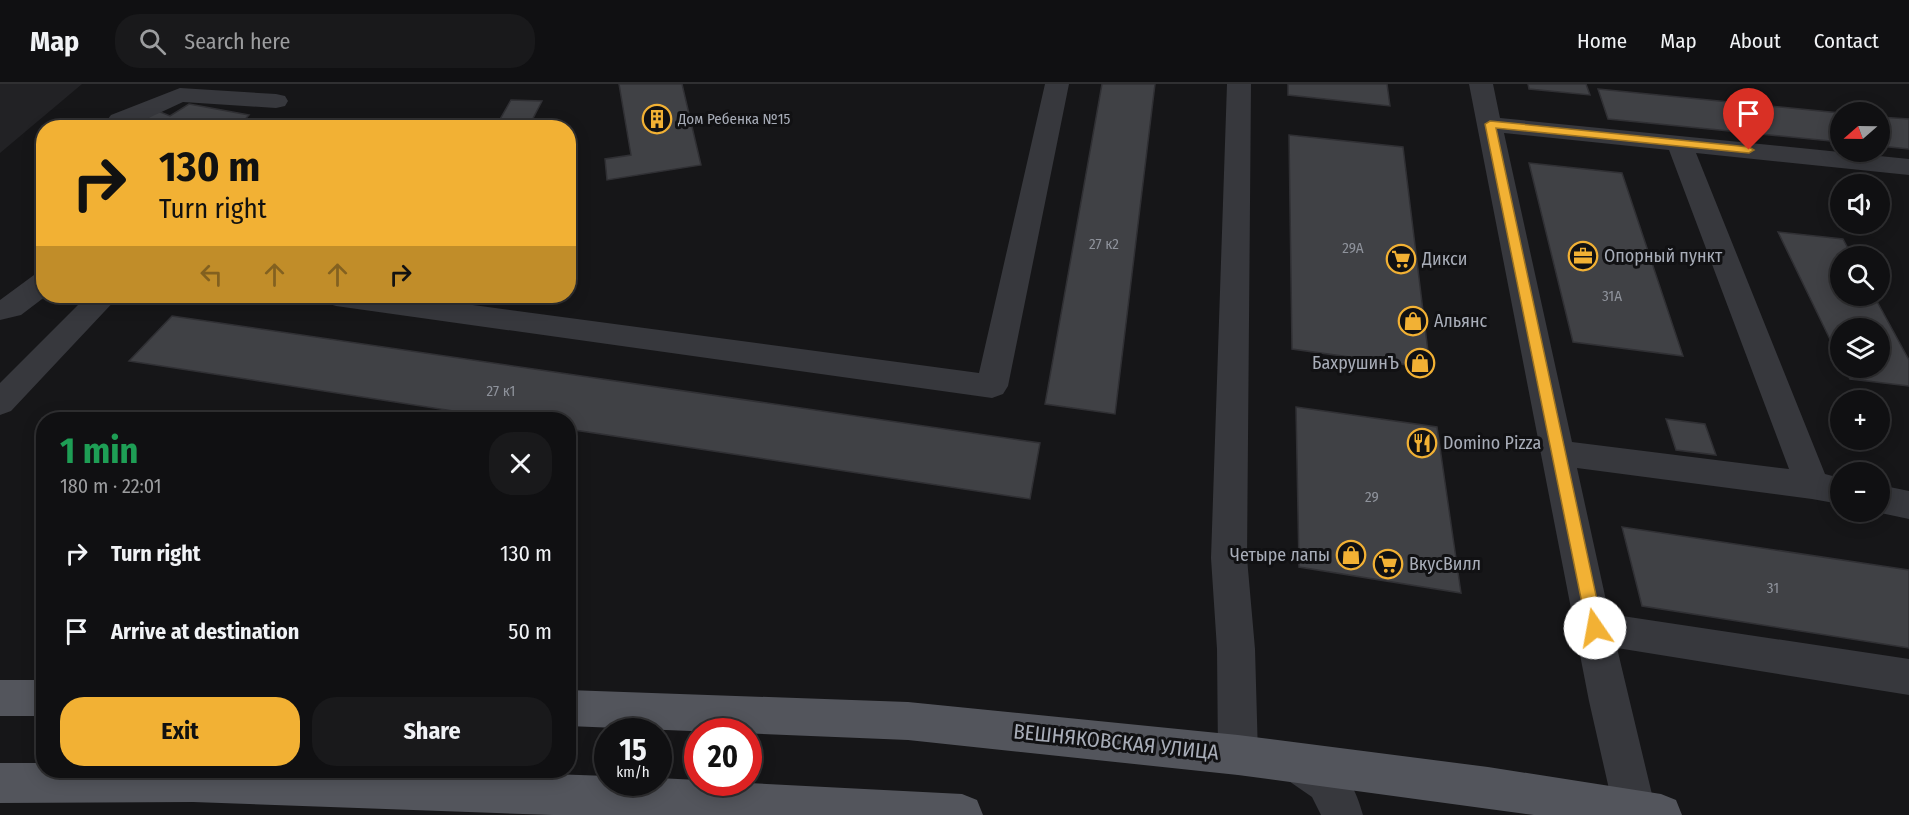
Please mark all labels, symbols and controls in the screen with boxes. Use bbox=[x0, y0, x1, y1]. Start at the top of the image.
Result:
search box bbox=[115, 14, 535, 68]
text: Map bbox=[30, 25, 79, 58]
icon: search bbox=[136, 25, 169, 58]
text: Search here bbox=[184, 28, 290, 55]
text: Home bbox=[1577, 28, 1627, 54]
text: Map bbox=[1660, 28, 1697, 54]
text: About bbox=[1730, 28, 1781, 54]
text: Contact bbox=[1814, 28, 1879, 54]
pin bbox=[1723, 88, 1774, 150]
icon: arrive bbox=[1732, 97, 1765, 130]
north arrow bbox=[1830, 102, 1890, 162]
map controls bbox=[1830, 102, 1890, 522]
building icon: Дом Ребенка №15 bbox=[641, 103, 673, 135]
place label: Дом Ребенка №15 bbox=[677, 110, 790, 128]
text: 130 m bbox=[159, 142, 260, 192]
icon: right bbox=[60, 144, 138, 222]
button: sound bbox=[1830, 174, 1890, 234]
text: Turn right bbox=[159, 193, 267, 225]
house number: 27 к2 bbox=[1089, 235, 1119, 253]
house number: 29А bbox=[1342, 239, 1364, 257]
office icon: Опорный пункт bbox=[1567, 240, 1599, 272]
supermarket icon: Дикси bbox=[1385, 243, 1417, 275]
place label: Опорный пункт bbox=[1604, 245, 1723, 267]
button: search bbox=[1830, 246, 1890, 306]
place label: Дикси bbox=[1421, 248, 1467, 270]
icon: left bbox=[195, 258, 228, 291]
icon: ahead bbox=[258, 258, 291, 291]
icon: ahead bbox=[321, 258, 354, 291]
icon: right bbox=[384, 258, 417, 291]
house number: 31А bbox=[1602, 287, 1622, 305]
shop icon: Альянс bbox=[1397, 305, 1429, 337]
place label: Альянс bbox=[1434, 310, 1488, 332]
button: layers bbox=[1830, 318, 1890, 378]
shop icon: БахрушинЪ bbox=[1404, 347, 1436, 379]
place label: БахрушинЪ bbox=[1312, 352, 1399, 374]
house number: 27 к1 bbox=[487, 382, 515, 400]
button: + bbox=[1830, 390, 1890, 450]
restaurant icon: Domino Pizza bbox=[1406, 427, 1438, 459]
text: 1 min bbox=[60, 429, 138, 473]
button: close bbox=[489, 432, 552, 495]
place label: Domino Pizza bbox=[1443, 432, 1541, 454]
button: − bbox=[1830, 462, 1890, 522]
text: 180 m · 22:01 bbox=[60, 474, 162, 498]
house number: 29 bbox=[1365, 488, 1379, 506]
icon: right bbox=[60, 537, 93, 570]
shop icon: Четыре лапы bbox=[1335, 539, 1367, 571]
text: Turn right bbox=[111, 540, 200, 567]
text: 130 m bbox=[500, 540, 552, 567]
place label: Четыре лапы bbox=[1230, 544, 1330, 566]
supermarket icon: ВкусВилл bbox=[1372, 548, 1404, 580]
place label: ВкусВилл bbox=[1409, 553, 1481, 575]
house number: 31 bbox=[1767, 579, 1779, 597]
position arrow bbox=[1563, 596, 1627, 660]
icon: arrive bbox=[60, 615, 93, 648]
text: Arrive at destination bbox=[111, 618, 299, 645]
text: 50 m bbox=[508, 618, 552, 645]
button: Exit bbox=[60, 697, 300, 766]
button: Share bbox=[312, 697, 552, 766]
speed limit sign: 20 bbox=[684, 718, 762, 796]
street label: ВЕШНЯКОВСКАЯ УЛИЦА bbox=[1012, 718, 1220, 766]
text: 15 bbox=[619, 732, 647, 768]
text: km/h bbox=[616, 763, 650, 781]

